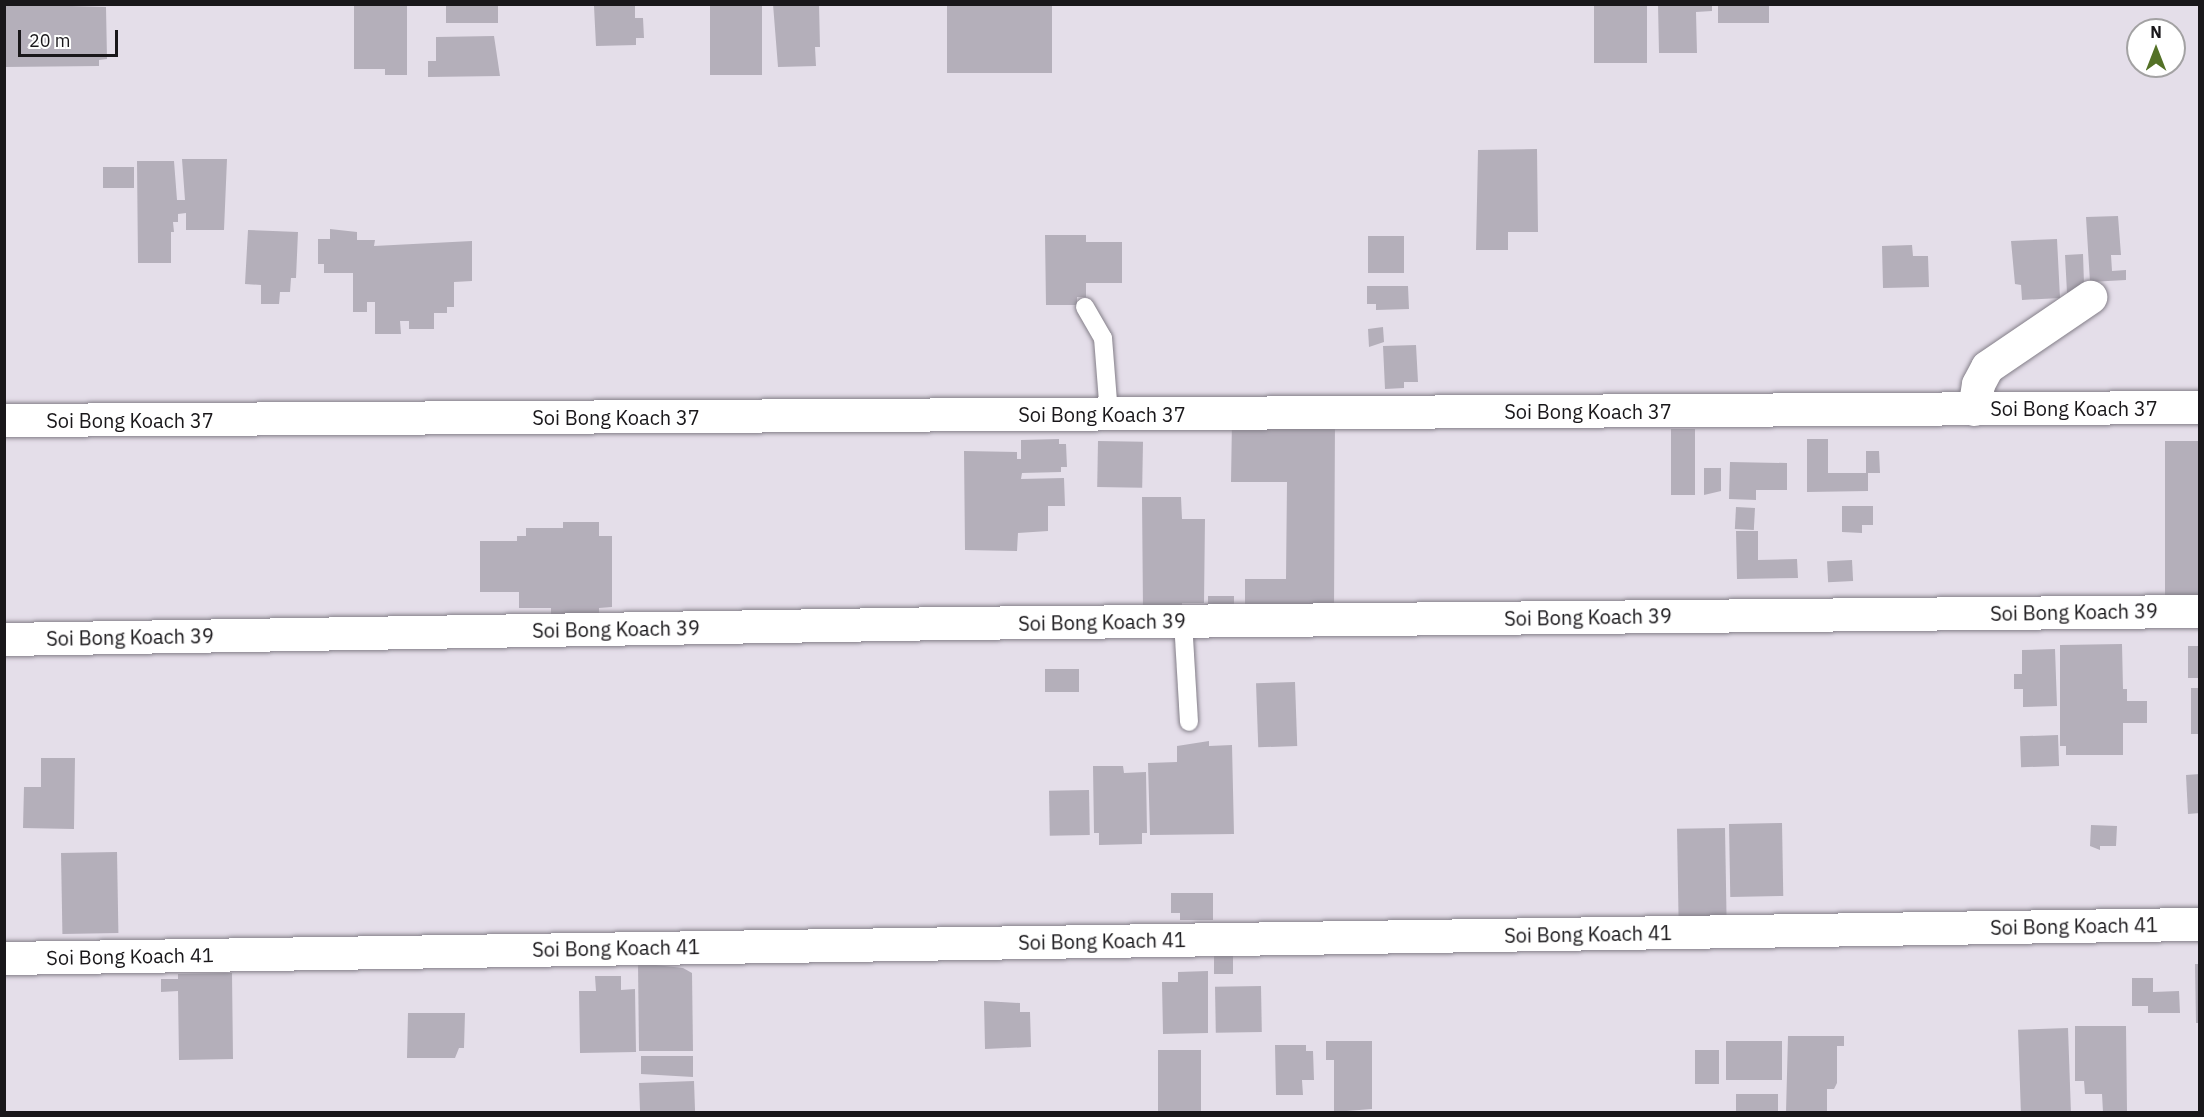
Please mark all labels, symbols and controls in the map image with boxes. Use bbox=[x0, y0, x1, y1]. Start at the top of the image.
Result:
scale bar bbox=[21, 18, 122, 56]
north arrow bbox=[2126, 18, 2186, 78]
text: N bbox=[2150, 22, 2162, 42]
text: 20 m bbox=[29, 29, 71, 52]
street label: Soi Bong Koach 37 bbox=[1990, 396, 2158, 420]
street label: Soi Bong Koach 37 bbox=[1504, 399, 1672, 423]
street label: Soi Bong Koach 37 bbox=[1018, 402, 1186, 426]
street label: Soi Bong Koach 37 bbox=[532, 405, 700, 429]
street label: Soi Bong Koach 37 bbox=[46, 408, 214, 432]
street label: Soi Bong Koach 39 bbox=[1990, 599, 2158, 625]
street label: Soi Bong Koach 39 bbox=[1504, 604, 1672, 630]
street label: Soi Bong Koach 39 bbox=[1018, 609, 1186, 635]
street label: Soi Bong Koach 39 bbox=[532, 616, 700, 642]
street label: Soi Bong Koach 39 bbox=[46, 624, 214, 650]
street label: Soi Bong Koach 41 bbox=[1990, 913, 2158, 939]
street label: Soi Bong Koach 41 bbox=[1504, 921, 1672, 947]
street label: Soi Bong Koach 41 bbox=[1018, 928, 1186, 954]
street label: Soi Bong Koach 41 bbox=[532, 935, 700, 961]
street label: Soi Bong Koach 41 bbox=[46, 943, 214, 969]

